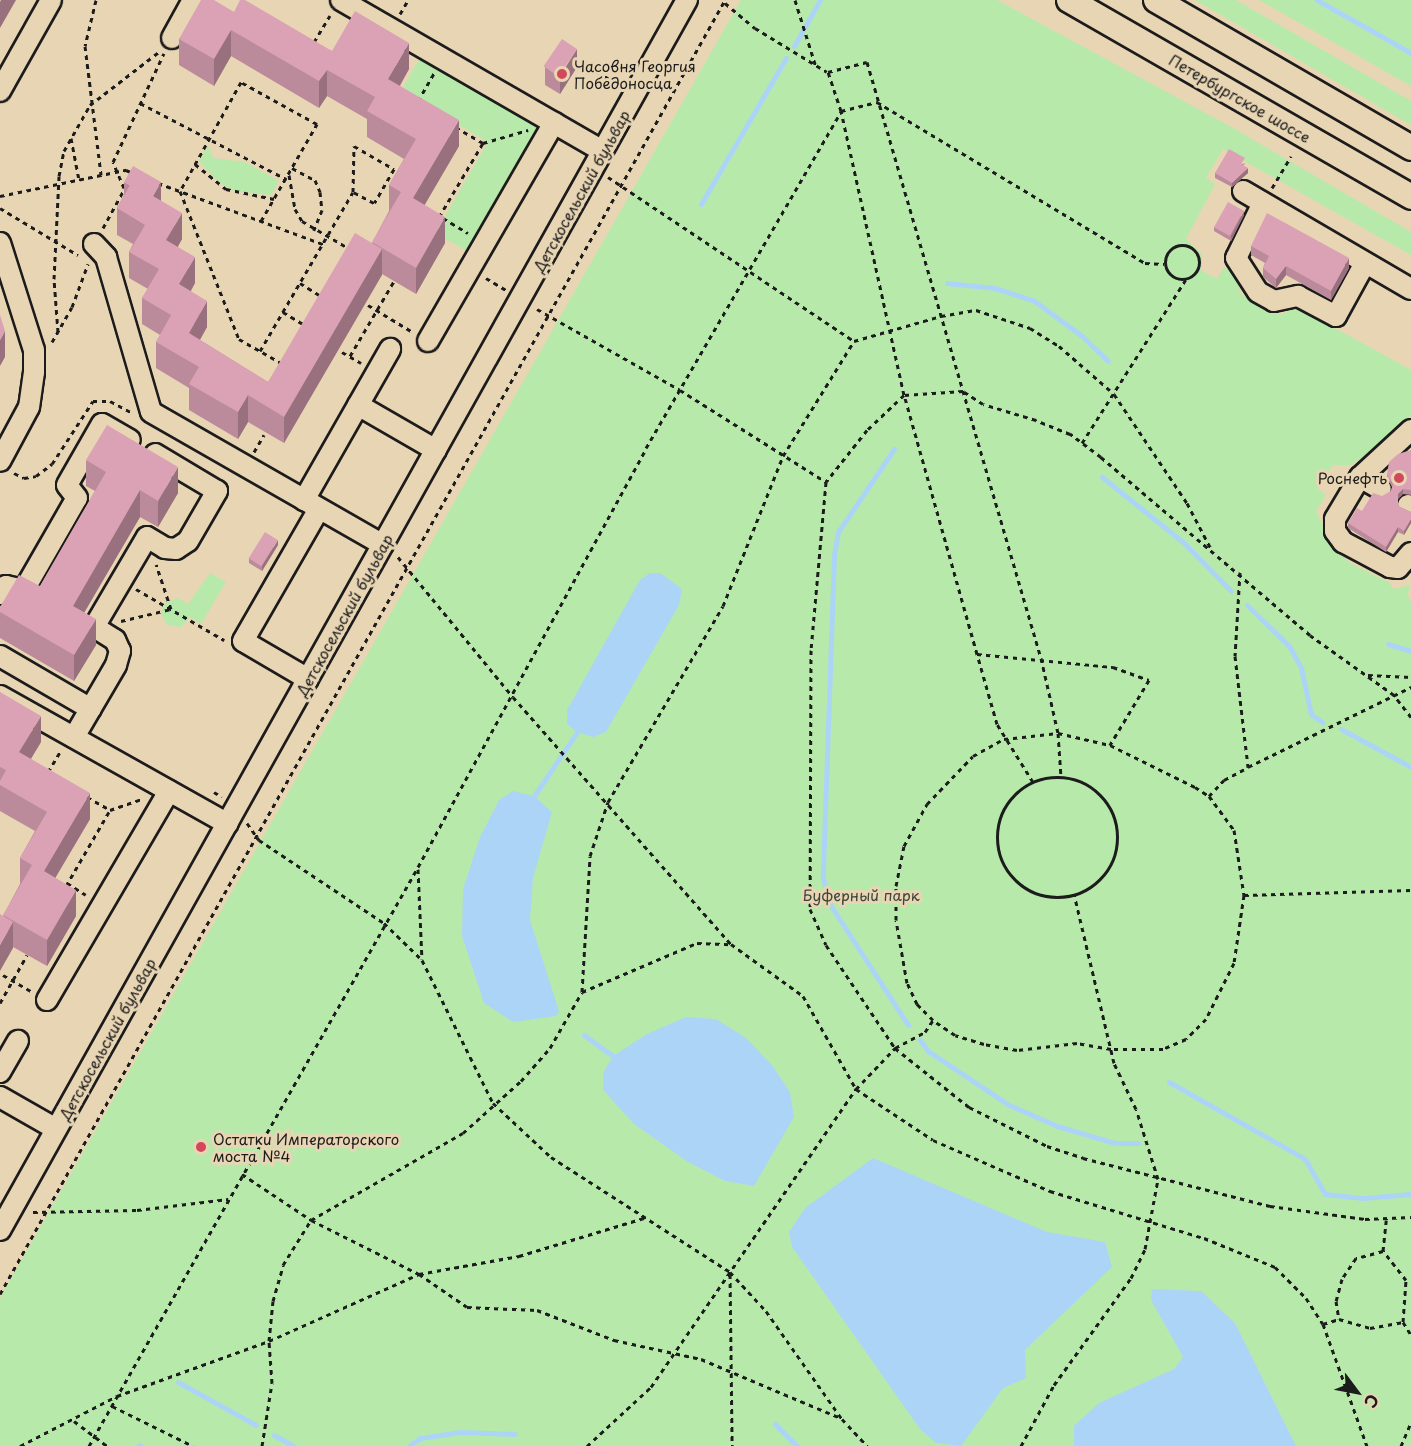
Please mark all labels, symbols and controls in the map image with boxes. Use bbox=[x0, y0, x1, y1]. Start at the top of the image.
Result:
street label: Петербургское шоссе bbox=[1166, 50, 1314, 146]
place label: Часовня Георгия Победоносца bbox=[574, 56, 696, 91]
marker: Часовня Георгия Победоносца bbox=[555, 67, 569, 81]
street label: Детскосельский бульвар bbox=[529, 107, 633, 275]
place label: Роснефть bbox=[1318, 469, 1387, 487]
marker: Роснефть bbox=[1392, 471, 1406, 485]
street label: Детскосельский бульвар bbox=[292, 531, 396, 699]
park label: Буферный парк bbox=[802, 886, 920, 904]
street label: Детскосельский бульвар bbox=[55, 955, 159, 1123]
place label: Остатки Императорского моста №4 bbox=[213, 1129, 400, 1164]
marker: Остатки Императорского моста №4 bbox=[194, 1140, 208, 1154]
north arrow bbox=[1327, 1362, 1387, 1422]
text: С bbox=[1359, 1390, 1386, 1413]

